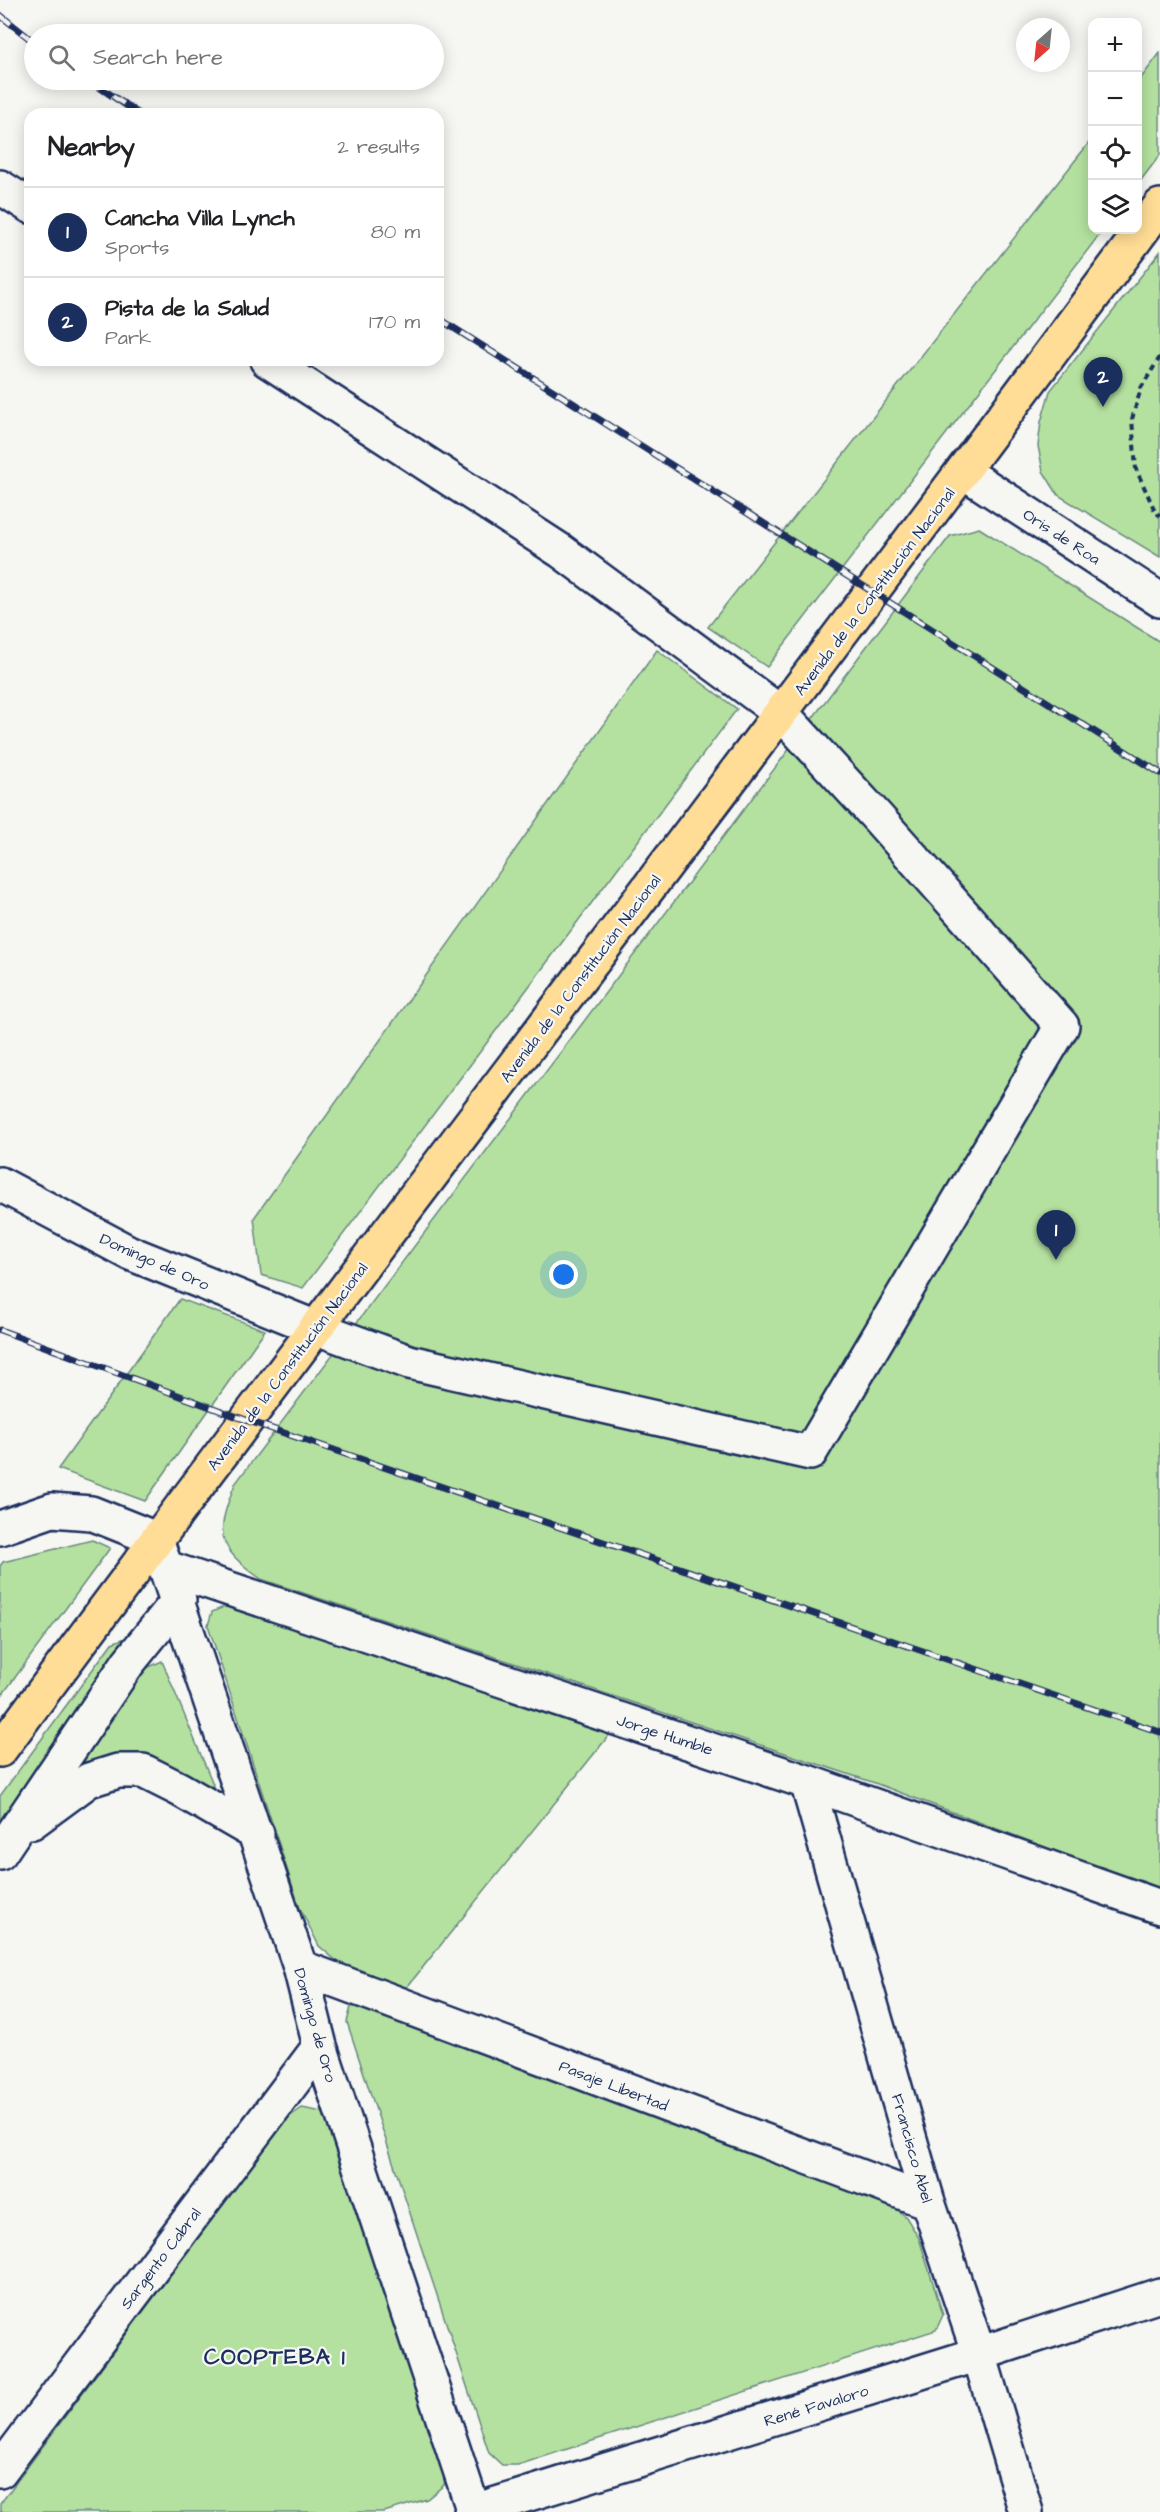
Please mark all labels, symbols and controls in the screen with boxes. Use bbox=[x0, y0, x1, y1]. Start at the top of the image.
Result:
north arrow bbox=[1016, 18, 1070, 72]
map controls bbox=[1088, 18, 1142, 234]
button: + bbox=[1088, 18, 1142, 72]
search box bbox=[24, 24, 444, 90]
icon: search bbox=[45, 41, 78, 74]
text: Search here bbox=[93, 42, 223, 73]
button: − bbox=[1088, 72, 1142, 126]
button: locate bbox=[1088, 126, 1142, 180]
text: Nearby bbox=[48, 129, 135, 165]
text: 2 results bbox=[337, 133, 420, 161]
button: layers bbox=[1088, 180, 1142, 234]
text: Cancha Villa Lynch bbox=[105, 203, 295, 234]
text: 1 bbox=[66, 218, 69, 246]
text: 80 m bbox=[371, 218, 420, 246]
text: Sports bbox=[105, 234, 169, 262]
text: Pista de la Salud bbox=[105, 293, 269, 324]
text: 2 bbox=[62, 308, 73, 336]
text: 170 m bbox=[369, 308, 420, 336]
text: Park bbox=[105, 324, 151, 352]
pin: 2 bbox=[1084, 358, 1122, 407]
street label: Avenida de la Constitución Nacional bbox=[789, 483, 960, 700]
street label: Oris de Roa bbox=[1018, 504, 1104, 570]
street label: Avenida de la Constitución Nacional bbox=[495, 870, 666, 1087]
pin: 1 bbox=[1036, 1210, 1076, 1260]
street label: Domingo de Oro bbox=[96, 1228, 213, 1297]
street label: Avenida de la Constitución Nacional bbox=[202, 1258, 373, 1475]
your location bbox=[549, 1260, 578, 1289]
street label: Jorge Humble bbox=[613, 1709, 716, 1762]
street label: Domingo de Oro bbox=[287, 1966, 342, 2085]
street label: Pasaje Libertad bbox=[556, 2055, 671, 2117]
street label: Francisco Abel bbox=[886, 2091, 938, 2205]
street label: Sargento Cabral bbox=[115, 2203, 207, 2315]
district label: COOPTEBA 1 bbox=[204, 2342, 346, 2373]
street label: René Favaloro bbox=[761, 2380, 871, 2432]

